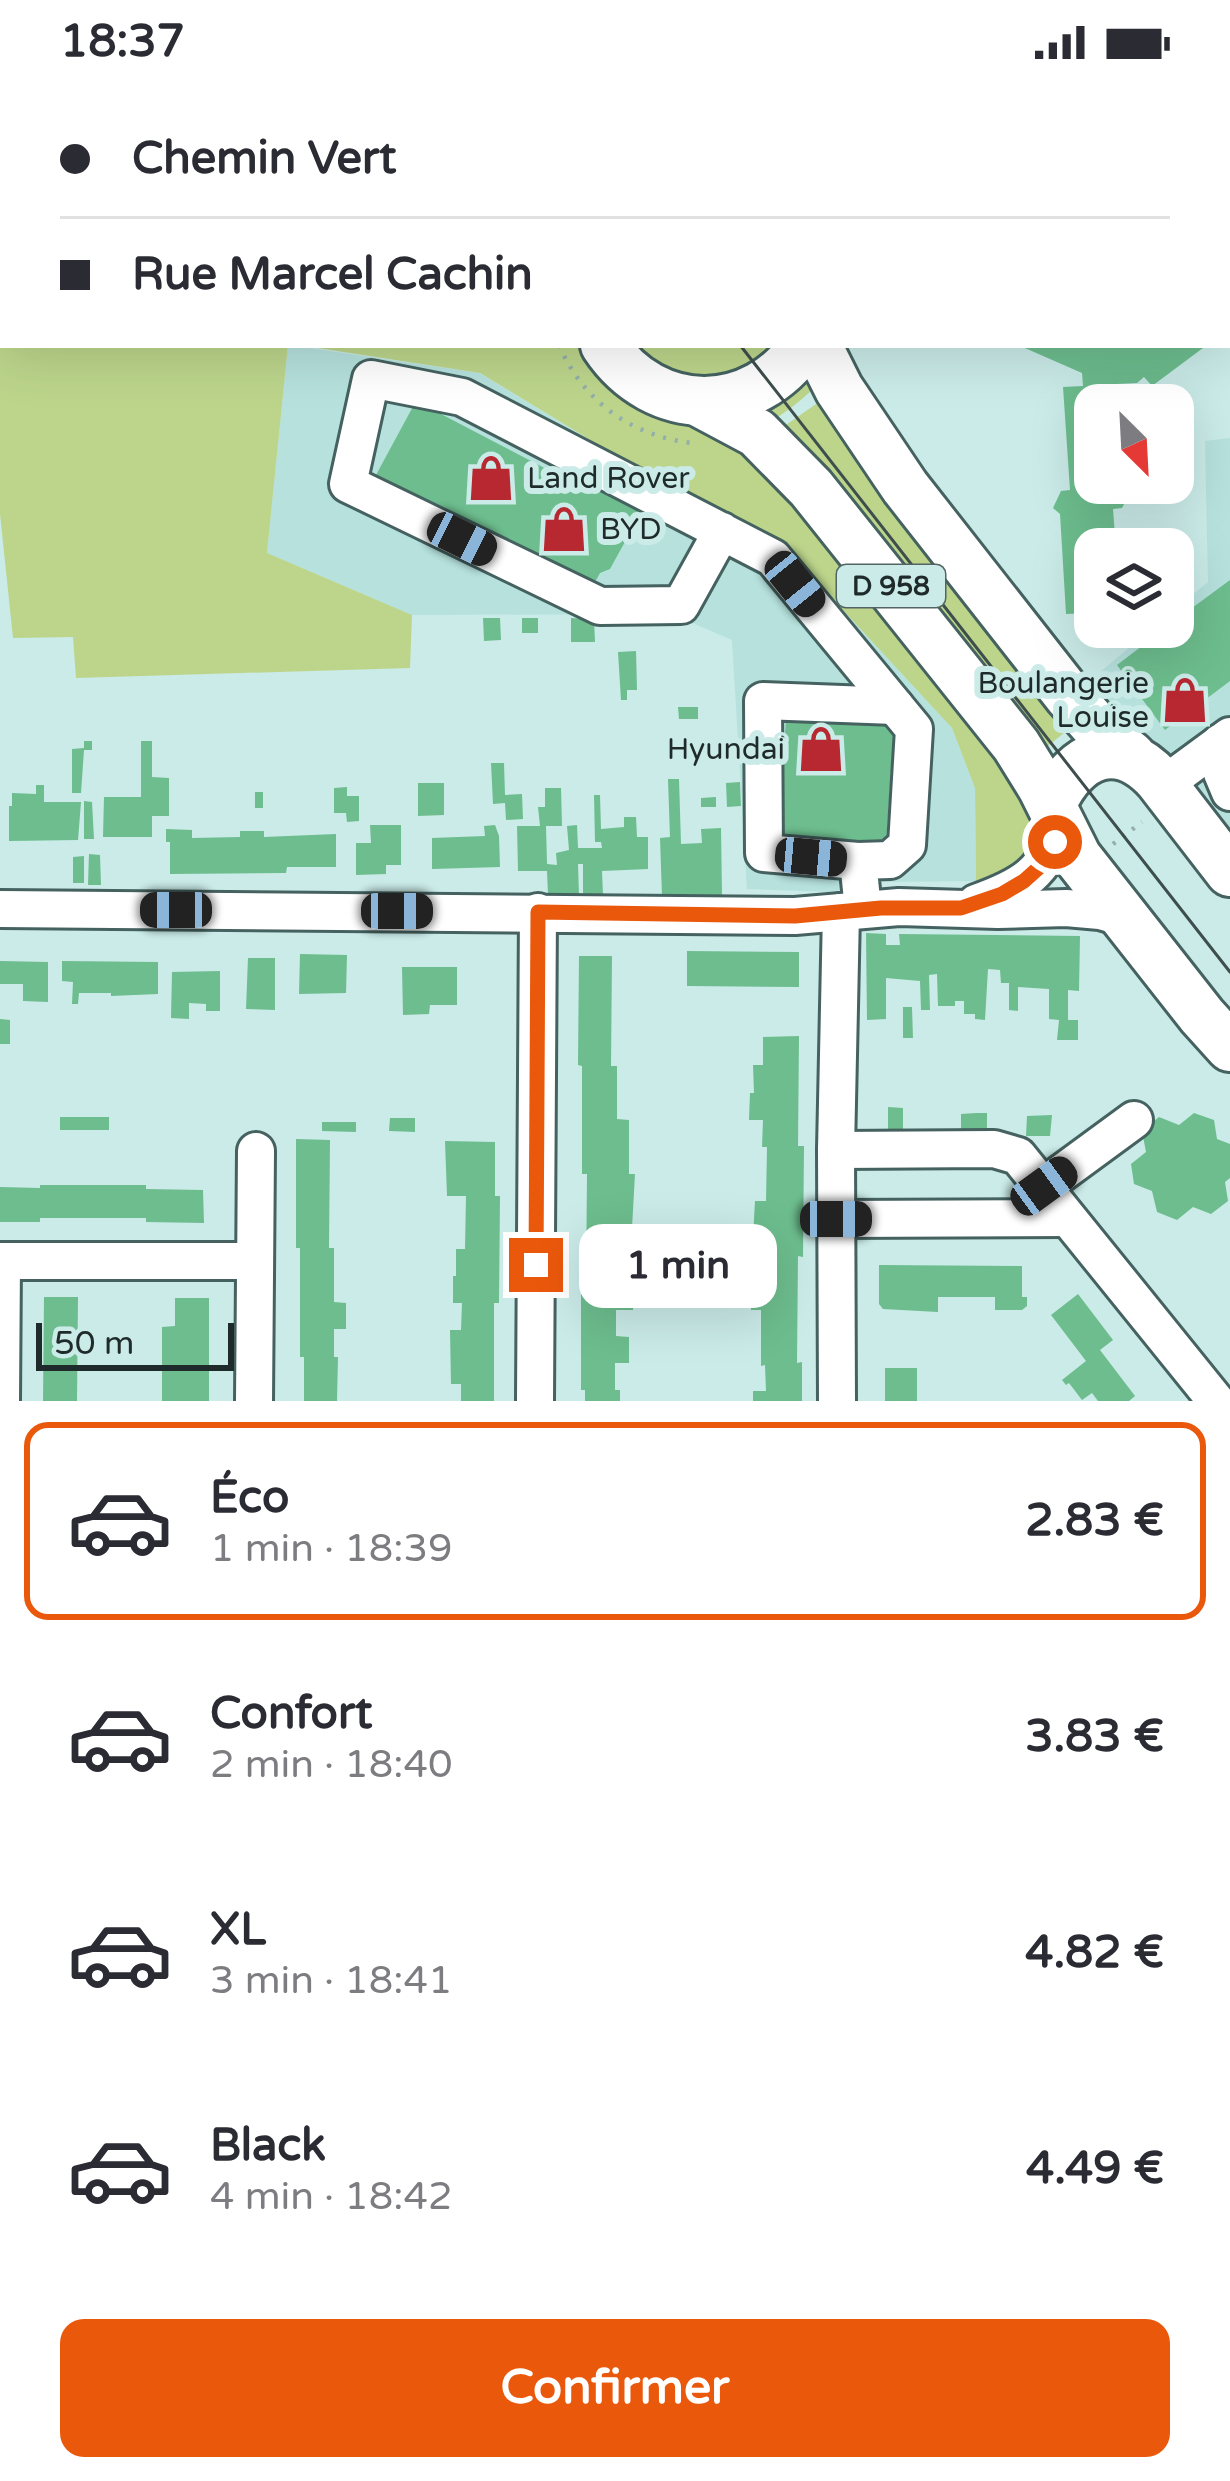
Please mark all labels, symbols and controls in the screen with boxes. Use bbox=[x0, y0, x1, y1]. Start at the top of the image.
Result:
text: 18:37 bbox=[60, 15, 185, 69]
text: Chemin Vert bbox=[132, 132, 396, 186]
text: Rue Marcel Cachin bbox=[132, 248, 533, 302]
north arrow bbox=[1074, 384, 1194, 504]
map controls bbox=[1074, 384, 1194, 648]
shop icon: Land Rover bbox=[466, 453, 516, 503]
place label: Land Rover bbox=[527, 460, 690, 497]
shop icon: BYD bbox=[539, 504, 589, 554]
car bbox=[422, 507, 502, 571]
place label: BYD bbox=[600, 511, 662, 548]
button: layers bbox=[1074, 528, 1194, 648]
car bbox=[758, 545, 832, 623]
road number: D 958 bbox=[837, 565, 945, 607]
place label: Boulangerie Louise bbox=[977, 665, 1149, 736]
shop icon: Boulangerie Louise bbox=[1160, 675, 1210, 725]
shop icon: Hyundai bbox=[796, 724, 846, 774]
place label: Hyundai bbox=[667, 731, 785, 768]
route start bbox=[1028, 815, 1082, 869]
car bbox=[774, 836, 848, 878]
car bbox=[140, 892, 212, 928]
car bbox=[361, 893, 433, 929]
car bbox=[1004, 1150, 1084, 1222]
car bbox=[800, 1201, 872, 1237]
callout: 1 min bbox=[578, 1223, 776, 1307]
route end bbox=[509, 1238, 563, 1292]
text: 1 min bbox=[626, 1242, 730, 1289]
scale bar bbox=[36, 1317, 234, 1370]
text: 50 m bbox=[54, 1324, 134, 1363]
icon: car bbox=[66, 1467, 174, 1575]
text: Éco bbox=[210, 1471, 289, 1525]
text: 2.83 € bbox=[1025, 1494, 1164, 1548]
text: 1 min · 18:39 bbox=[210, 1525, 452, 1572]
icon: car bbox=[66, 1683, 174, 1791]
text: Confort bbox=[210, 1687, 372, 1741]
text: 3.83 € bbox=[1025, 1710, 1164, 1764]
text: 2 min · 18:40 bbox=[210, 1741, 452, 1788]
icon: car bbox=[66, 1899, 174, 2007]
text: XL bbox=[210, 1903, 266, 1957]
text: 4.82 € bbox=[1025, 1926, 1164, 1980]
text: 3 min · 18:41 bbox=[210, 1957, 452, 2004]
icon: car bbox=[66, 2115, 174, 2223]
text: Black bbox=[210, 2119, 326, 2173]
text: 4.49 € bbox=[1026, 2142, 1164, 2196]
text: 4 min · 18:42 bbox=[210, 2173, 452, 2220]
button: Confirmer bbox=[60, 2319, 1170, 2457]

